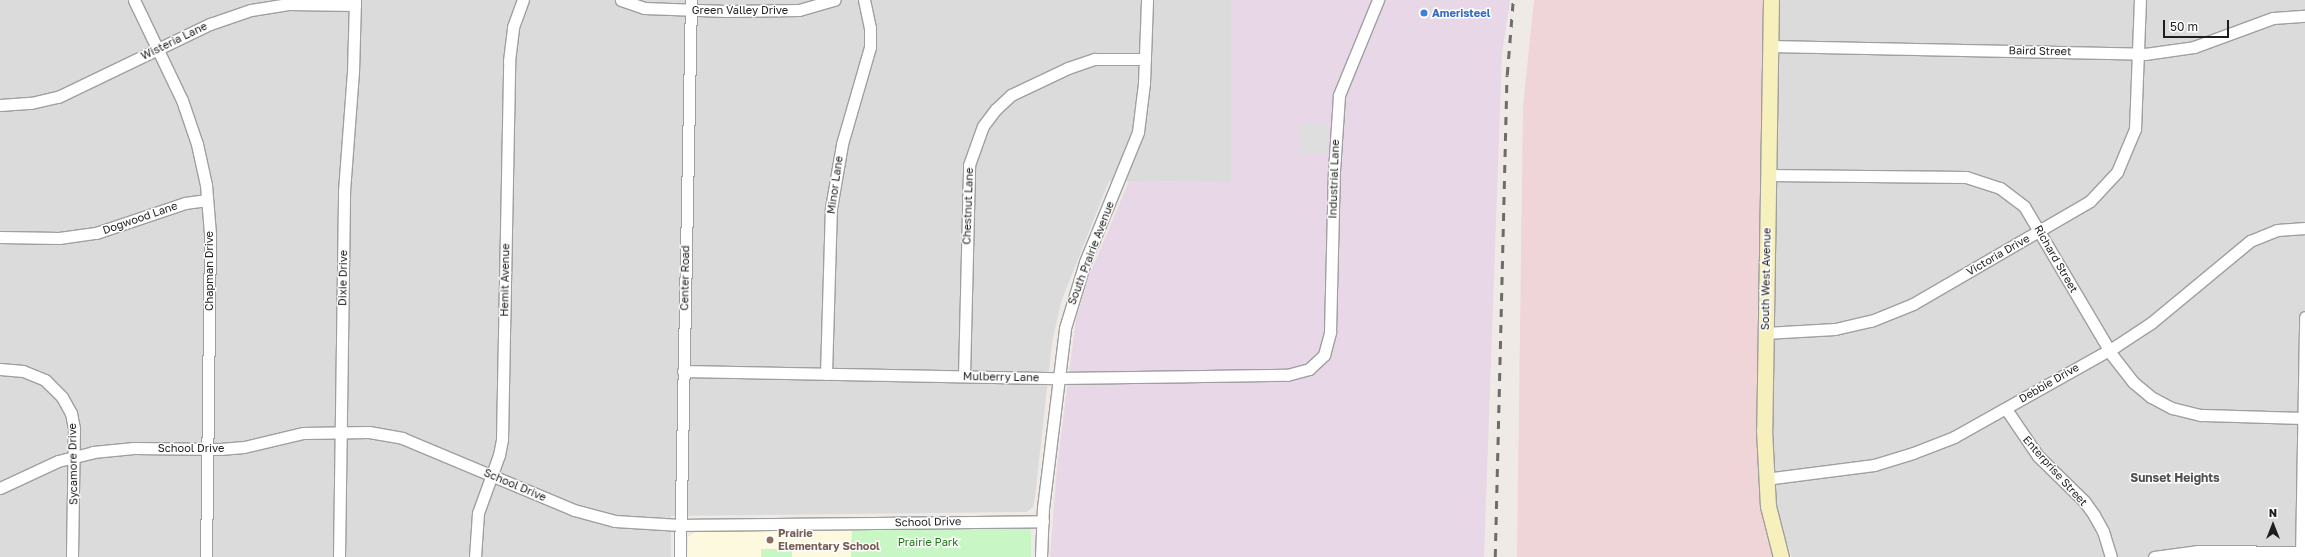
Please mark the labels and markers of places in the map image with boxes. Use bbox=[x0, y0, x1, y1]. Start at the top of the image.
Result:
place label: Ameristeel bbox=[1432, 6, 1490, 20]
marker: Ameristeel bbox=[1419, 8, 1429, 18]
place label: Prairie Elementary School bbox=[778, 527, 880, 553]
marker: Prairie Elementary School bbox=[765, 535, 775, 545]

